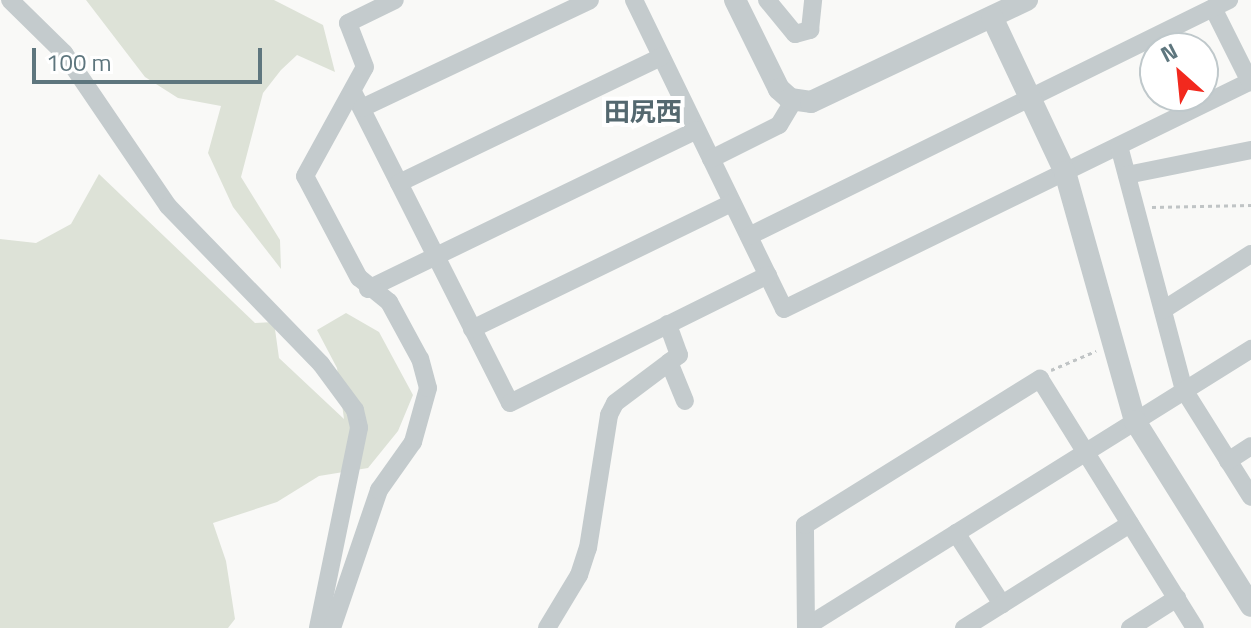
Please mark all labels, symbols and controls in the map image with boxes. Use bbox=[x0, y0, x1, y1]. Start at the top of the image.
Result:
scale bar bbox=[36, 32, 266, 82]
north arrow bbox=[1139, 32, 1219, 112]
text: N bbox=[1155, 34, 1184, 71]
text: 100 m bbox=[46, 44, 112, 80]
district label: 田尻西 bbox=[604, 96, 682, 128]

